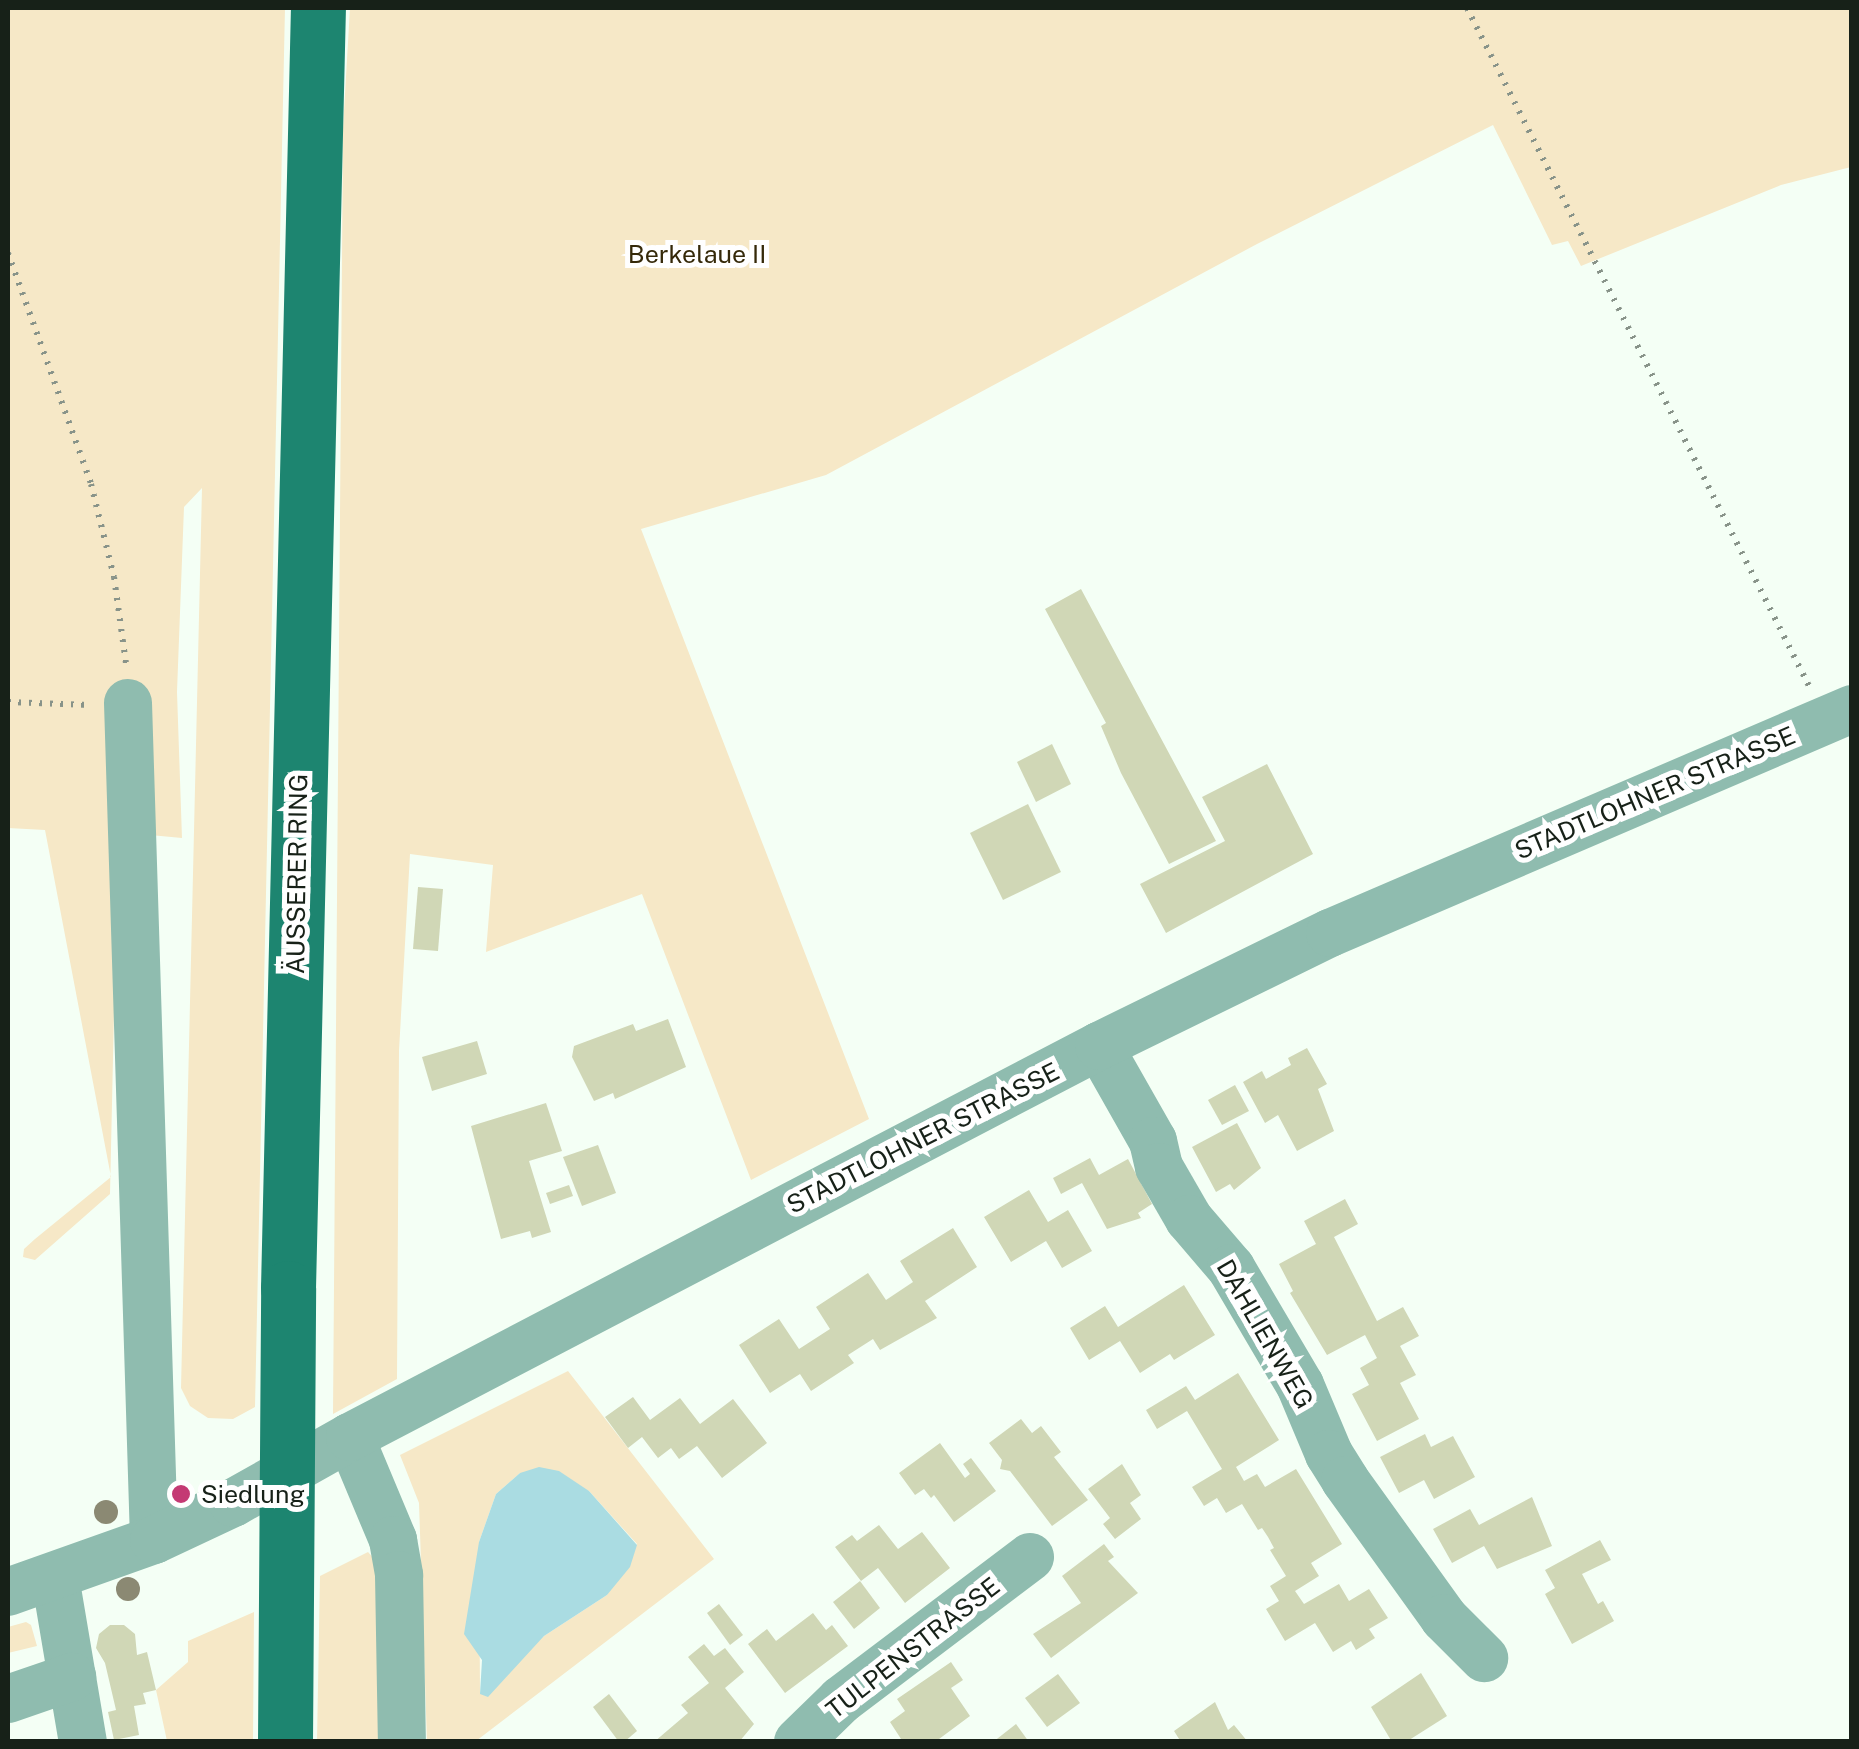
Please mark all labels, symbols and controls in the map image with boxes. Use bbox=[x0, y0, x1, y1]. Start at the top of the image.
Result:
park label: Berkelaue II bbox=[628, 239, 766, 269]
street label: STADTLOHNER STRASSE bbox=[1510, 720, 1800, 866]
street label: ÄUSSERER RING bbox=[280, 774, 314, 974]
street label: STADTLOHNER STRASSE bbox=[782, 1056, 1064, 1220]
street label: DAHLIENWEG bbox=[1210, 1254, 1320, 1414]
place label: Siedlung bbox=[201, 1479, 305, 1509]
marker: Siedlung bbox=[170, 1483, 192, 1505]
street label: TULPENSTRASSE bbox=[820, 1571, 1006, 1725]

